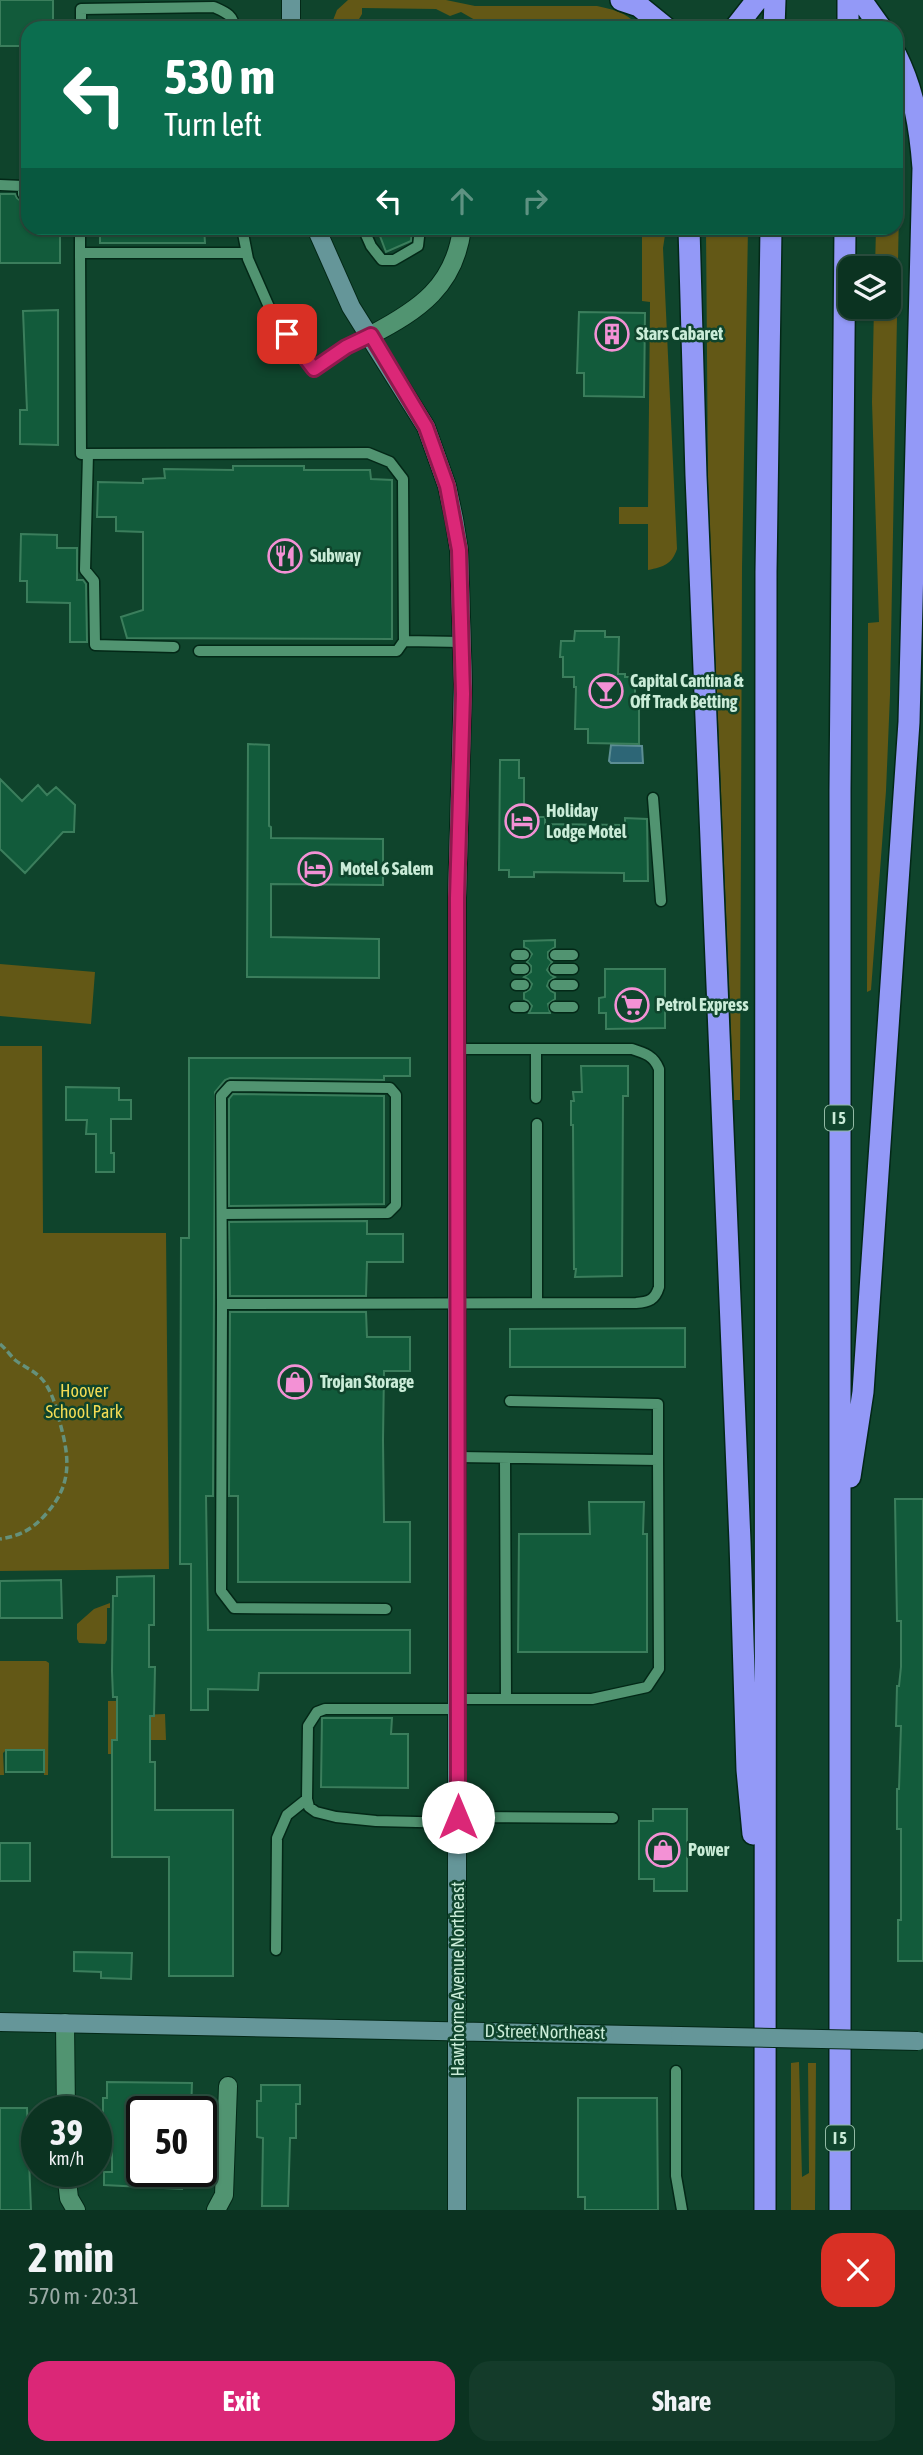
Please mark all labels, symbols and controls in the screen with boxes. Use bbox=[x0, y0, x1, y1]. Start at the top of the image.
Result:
text: 530 m bbox=[164, 48, 275, 104]
icon: left bbox=[49, 49, 140, 140]
text: Turn left bbox=[164, 106, 262, 143]
icon: left bbox=[370, 182, 408, 220]
icon: ahead bbox=[443, 182, 481, 220]
icon: right bbox=[516, 182, 554, 220]
map controls bbox=[838, 256, 901, 319]
button: layers bbox=[838, 256, 901, 319]
pin bbox=[257, 304, 317, 364]
icon: arrive bbox=[268, 315, 306, 353]
building icon: Stars Cabaret bbox=[593, 315, 631, 353]
place label: Stars Cabaret bbox=[636, 323, 724, 344]
restaurant icon: Subway bbox=[266, 537, 304, 575]
place label: Subway bbox=[310, 545, 362, 566]
place label: Capital Cantina & Off Track Betting bbox=[630, 670, 744, 712]
bar icon: Capital Cantina & Off Track Betting bbox=[587, 672, 625, 710]
place label: Holiday Lodge Motel bbox=[546, 800, 627, 842]
hotel icon: Holiday Lodge Motel bbox=[503, 802, 541, 840]
hotel icon: Motel 6 Salem bbox=[296, 850, 334, 888]
place label: Motel 6 Salem bbox=[340, 858, 434, 879]
supermarket icon: Petrol Express bbox=[613, 986, 651, 1024]
place label: Petrol Express bbox=[656, 994, 749, 1015]
road number: I 5 bbox=[825, 1106, 853, 1130]
shop icon: Trojan Storage bbox=[276, 1363, 314, 1401]
place label: Trojan Storage bbox=[320, 1371, 414, 1392]
park label: Hoover School Park bbox=[45, 1380, 123, 1422]
position arrow bbox=[421, 1780, 495, 1854]
shop icon: Power bbox=[644, 1831, 682, 1869]
place label: Power bbox=[688, 1839, 730, 1860]
street label: Hawthorne Avenue Northeast bbox=[447, 1881, 468, 2077]
street label: D Street Northeast bbox=[484, 2020, 606, 2043]
speed limit sign: 50 bbox=[126, 2096, 217, 2187]
text: 39 bbox=[50, 2112, 83, 2152]
road number: I 5 bbox=[826, 2126, 854, 2150]
text: km/h bbox=[49, 2148, 84, 2169]
text: 2 min bbox=[28, 2233, 114, 2281]
button: close bbox=[821, 2233, 895, 2307]
text: 570 m · 20:31 bbox=[28, 2283, 139, 2309]
button: Exit bbox=[28, 2361, 455, 2441]
button: Share bbox=[469, 2361, 895, 2441]

